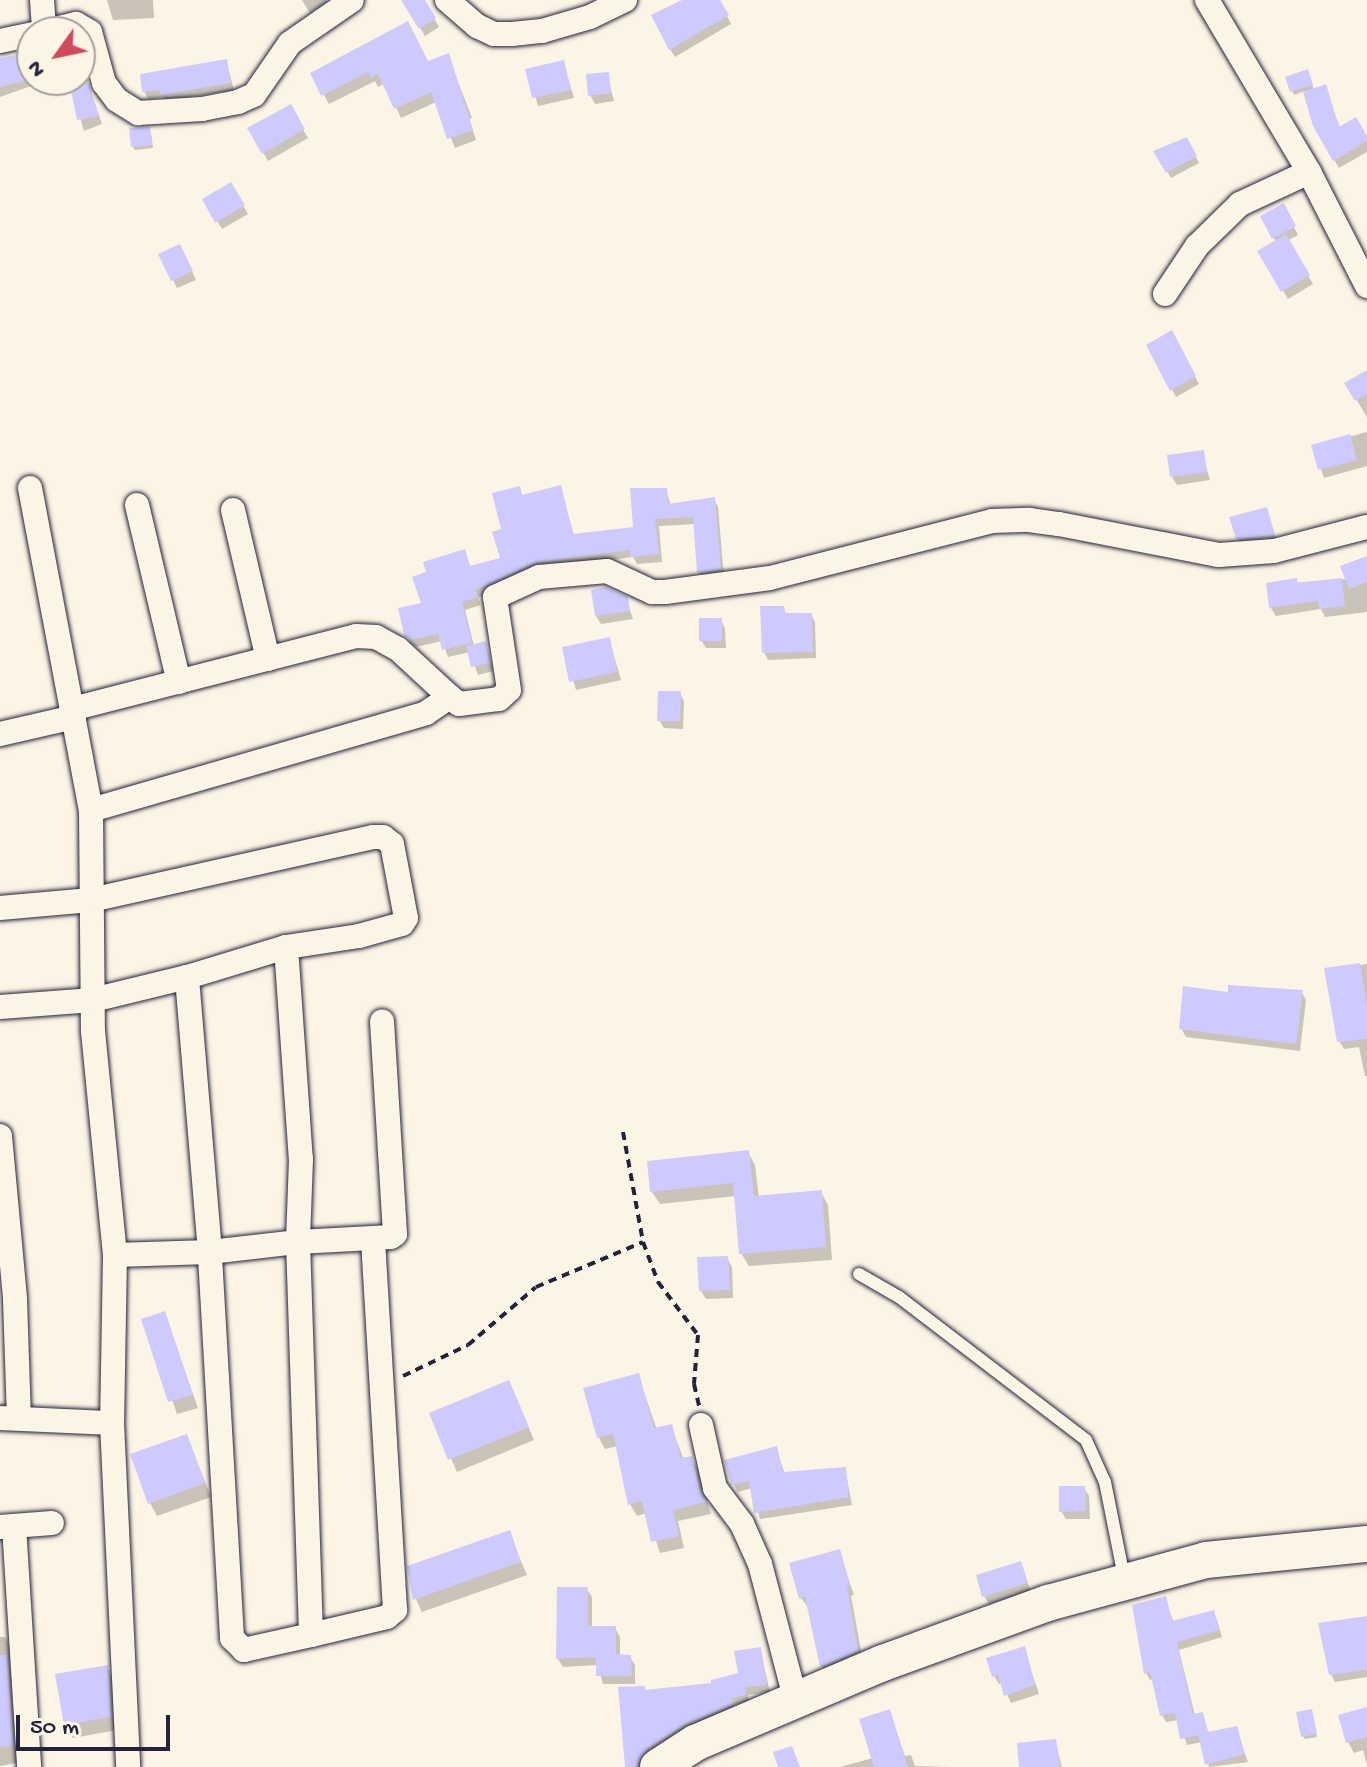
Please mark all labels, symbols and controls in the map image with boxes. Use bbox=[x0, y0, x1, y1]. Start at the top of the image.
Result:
north arrow bbox=[16, 16, 96, 96]
text: N bbox=[23, 55, 52, 81]
scale bar bbox=[20, 1699, 174, 1749]
text: 50 m bbox=[30, 1714, 79, 1743]

